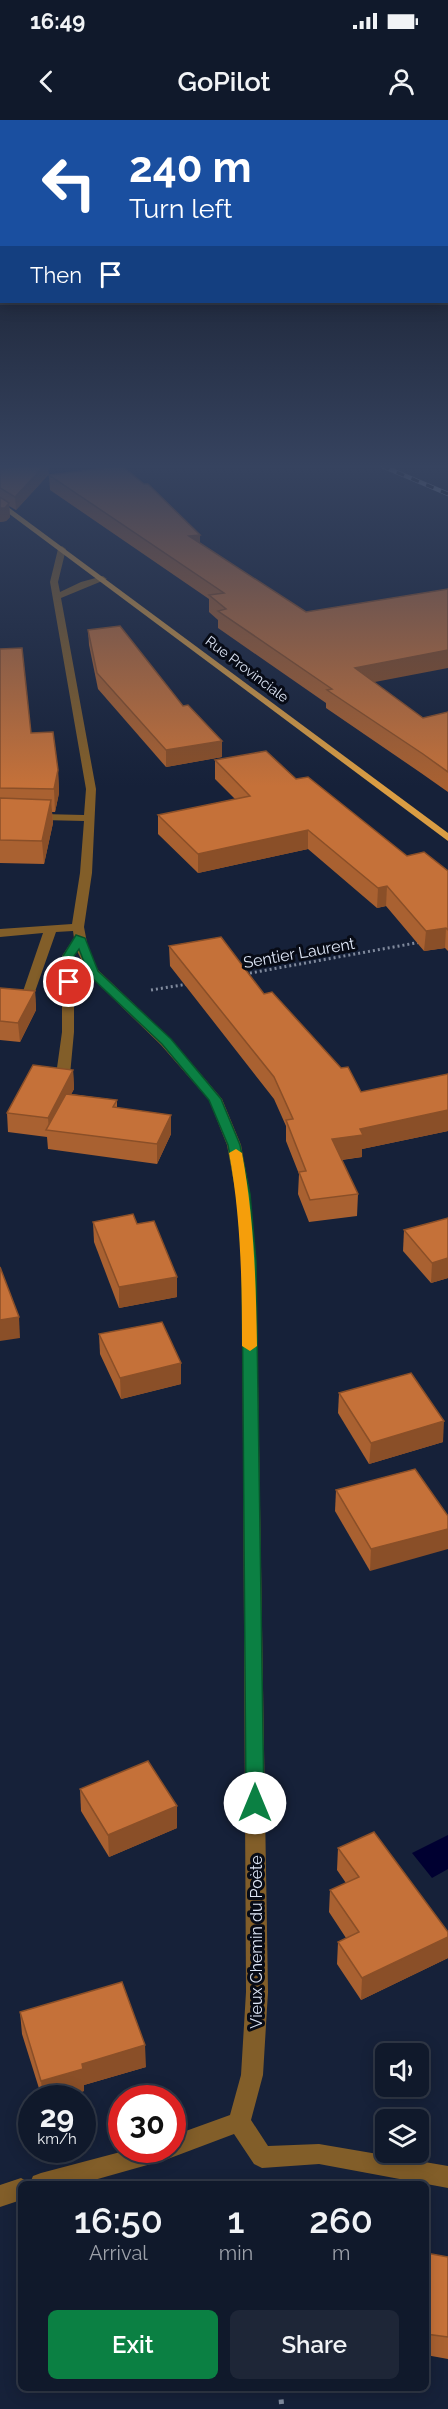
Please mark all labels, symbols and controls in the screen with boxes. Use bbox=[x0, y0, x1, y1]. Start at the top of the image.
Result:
text: 16:49 bbox=[30, 8, 85, 34]
icon: back bbox=[30, 65, 63, 98]
icon: person bbox=[385, 65, 418, 98]
text: GoPilot bbox=[178, 66, 270, 97]
text: 240 m bbox=[129, 143, 252, 192]
icon: left bbox=[30, 144, 108, 222]
text: Turn left bbox=[129, 193, 232, 224]
icon: arrive bbox=[94, 258, 127, 291]
text: Then bbox=[30, 262, 82, 288]
street label: Rue Provinciale bbox=[202, 633, 292, 705]
street label: Sentier Laurent bbox=[242, 934, 357, 972]
pin bbox=[43, 956, 94, 1007]
icon: arrive bbox=[52, 965, 85, 998]
position arrow bbox=[223, 1771, 287, 1835]
street label: Vieux Chemin du Poète bbox=[247, 1855, 266, 2029]
map controls bbox=[375, 2043, 429, 2163]
button: sound bbox=[375, 2043, 429, 2097]
speed limit sign: 30 bbox=[108, 2085, 186, 2163]
text: 29 bbox=[40, 2099, 74, 2134]
button: layers bbox=[375, 2109, 429, 2163]
text: km/h bbox=[37, 2130, 77, 2148]
text: 16:50 bbox=[74, 2199, 163, 2241]
text: 1 bbox=[228, 2199, 245, 2241]
text: 260 bbox=[309, 2199, 373, 2241]
text: Arrival bbox=[89, 2241, 148, 2265]
text: min bbox=[219, 2241, 253, 2265]
text: m bbox=[332, 2241, 350, 2265]
button: Exit bbox=[48, 2310, 218, 2379]
button: Share bbox=[230, 2310, 399, 2379]

